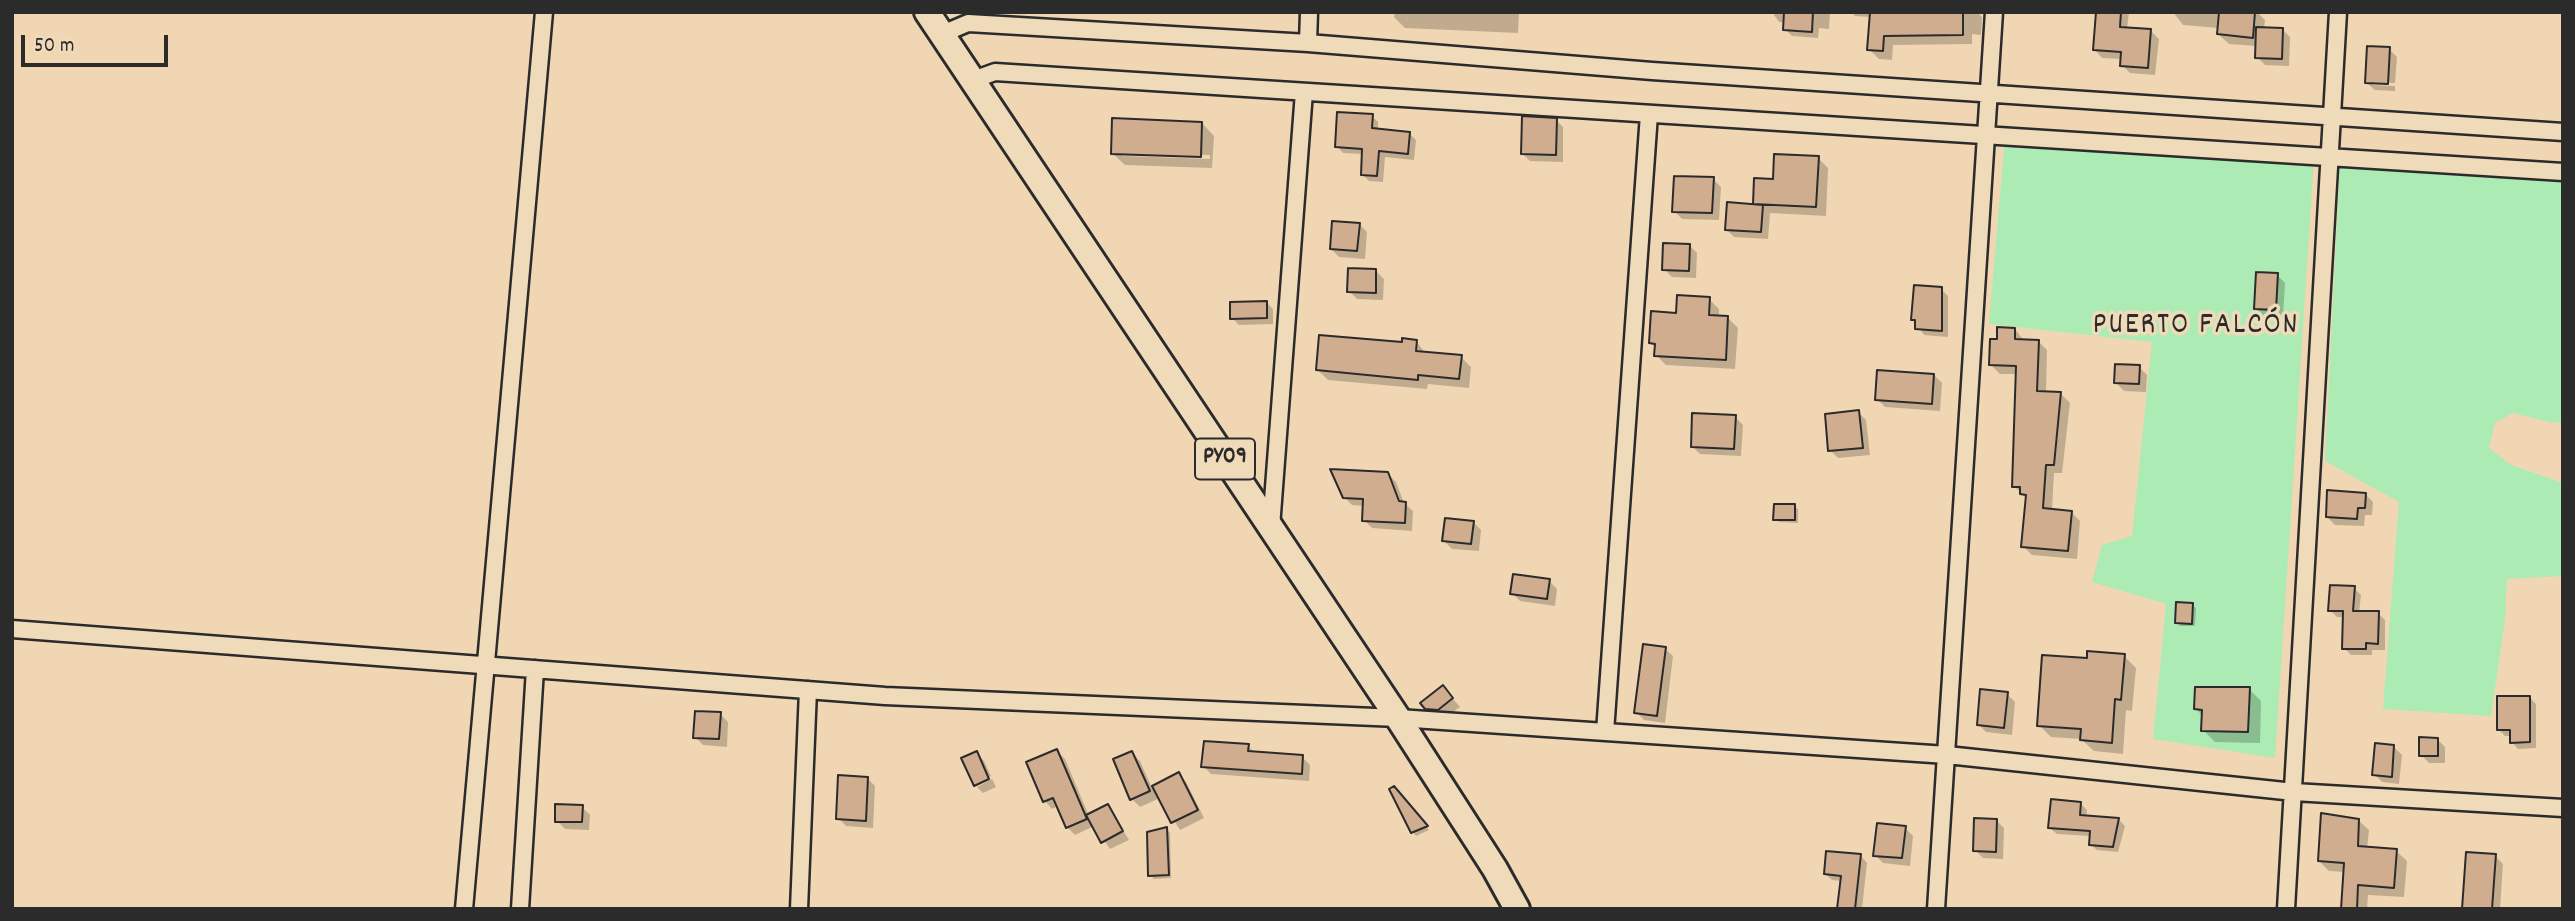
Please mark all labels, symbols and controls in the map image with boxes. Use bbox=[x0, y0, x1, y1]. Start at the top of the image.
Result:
scale bar bbox=[24, 21, 172, 65]
text: 50 m bbox=[34, 32, 74, 62]
district label: PUERTO FALCÓN bbox=[2094, 310, 2298, 346]
road number: PY09 bbox=[1195, 438, 1255, 480]

